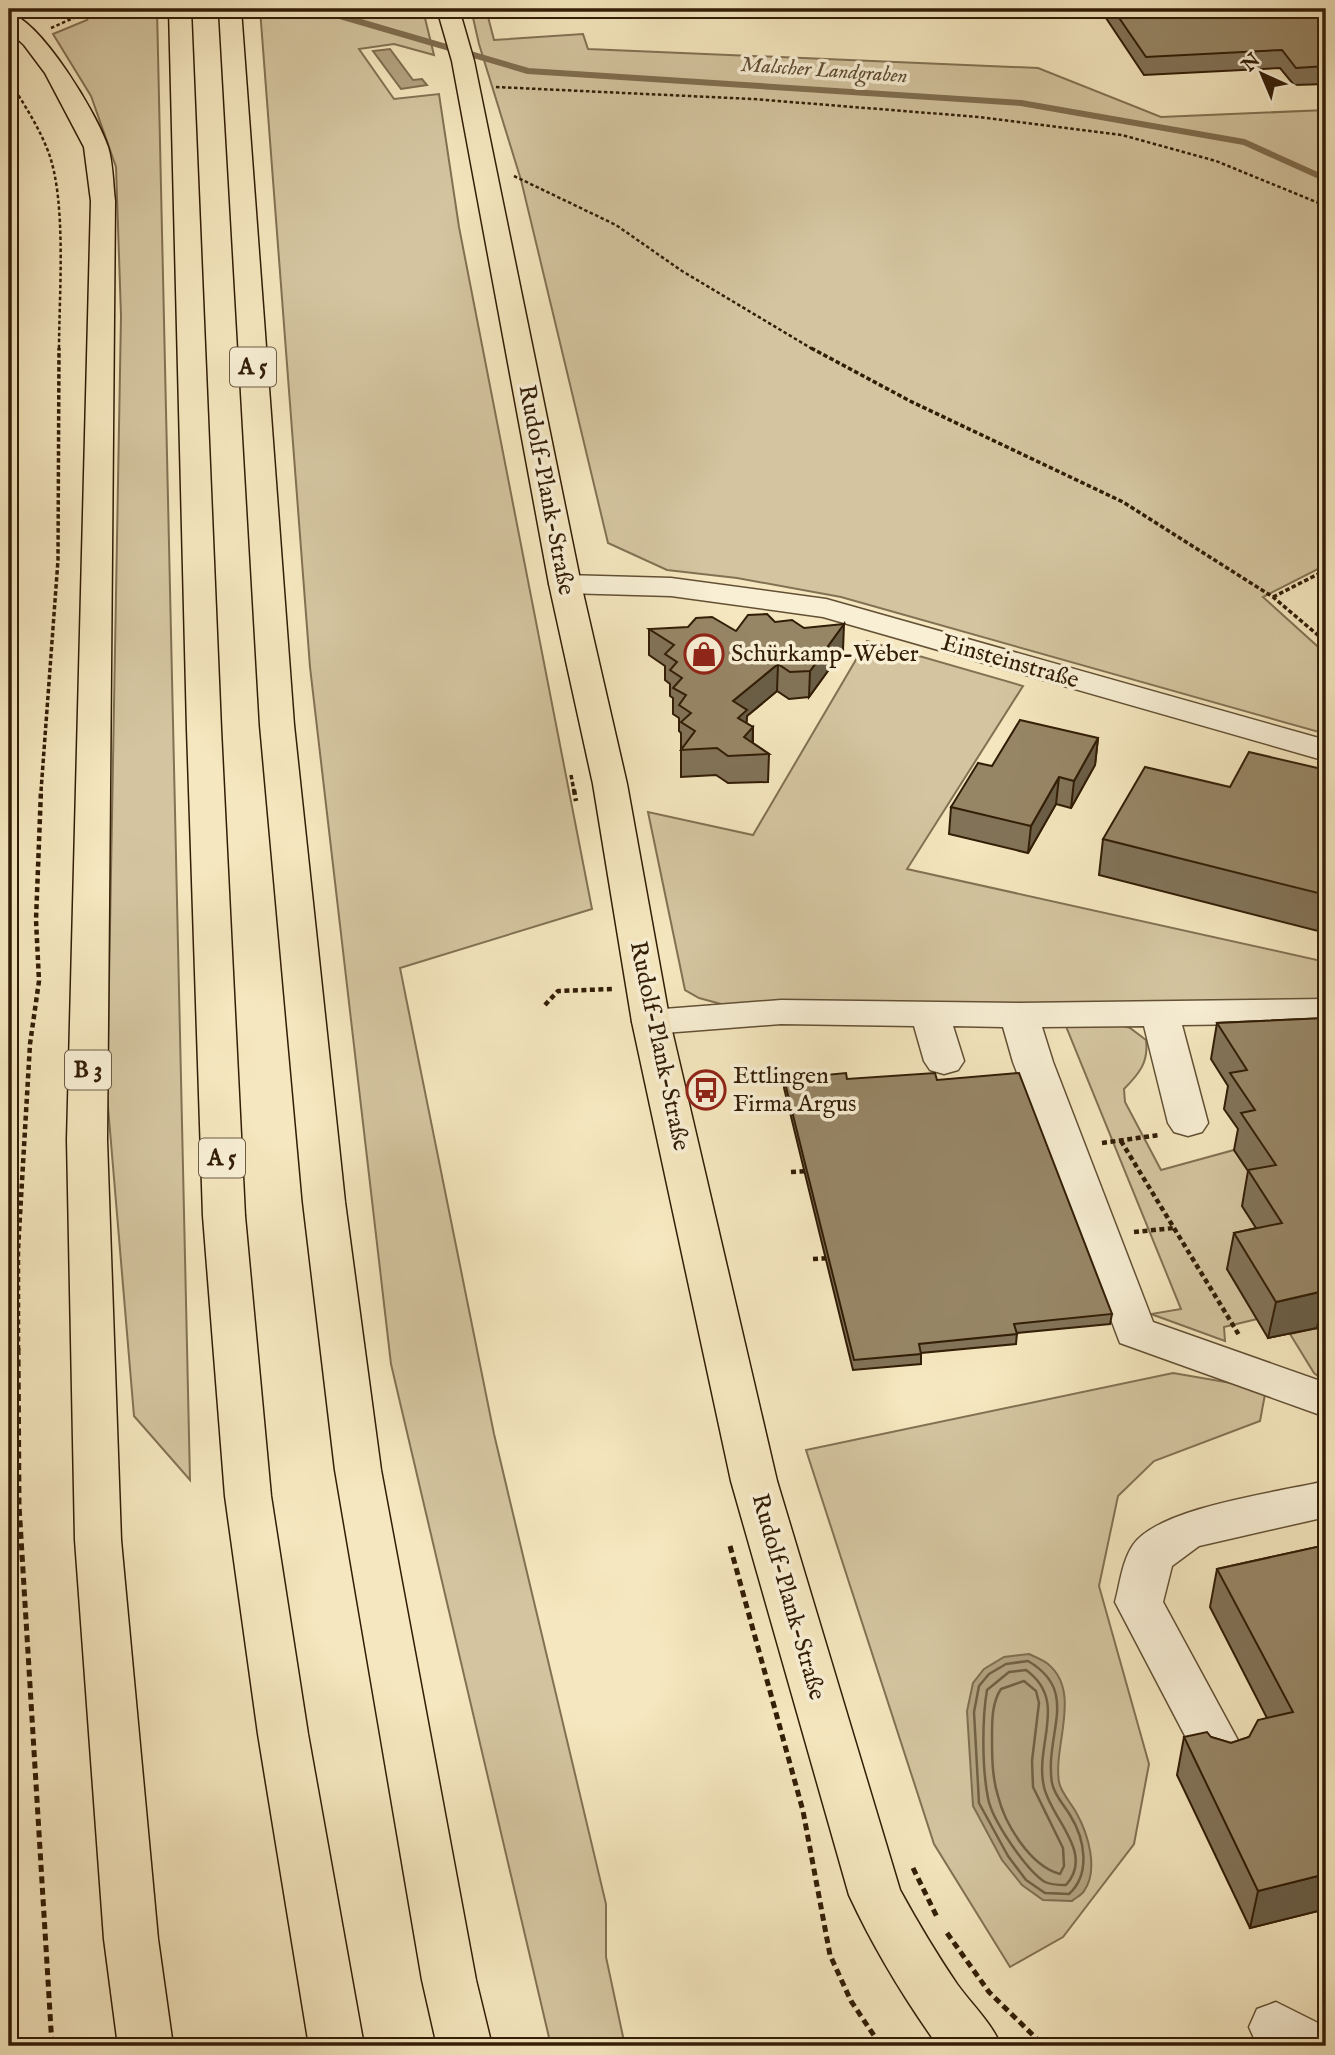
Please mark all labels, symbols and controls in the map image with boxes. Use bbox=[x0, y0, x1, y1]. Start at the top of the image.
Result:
north arrow bbox=[1226, 38, 1296, 108]
text: N bbox=[1237, 48, 1266, 78]
water label: Malscher Landgraben bbox=[740, 52, 908, 90]
road number: A 5 bbox=[230, 348, 276, 386]
street label: Rudolf-Plank-Straße bbox=[510, 382, 582, 598]
street label: Einsteinstraße bbox=[937, 628, 1083, 696]
shop icon: Schürkamp-Weber bbox=[683, 633, 725, 675]
place label: Schürkamp-Weber bbox=[731, 639, 919, 670]
street label: Rudolf-Plank-Straße bbox=[622, 938, 696, 1154]
road number: B 3 bbox=[65, 1050, 111, 1090]
place label: Ettlingen Firma Argus bbox=[733, 1061, 857, 1120]
bus stop icon: Ettlingen Firma Argus bbox=[685, 1069, 727, 1111]
road number: A 5 bbox=[199, 1138, 245, 1177]
street label: Rudolf-Plank-Straße bbox=[744, 1490, 832, 1704]

